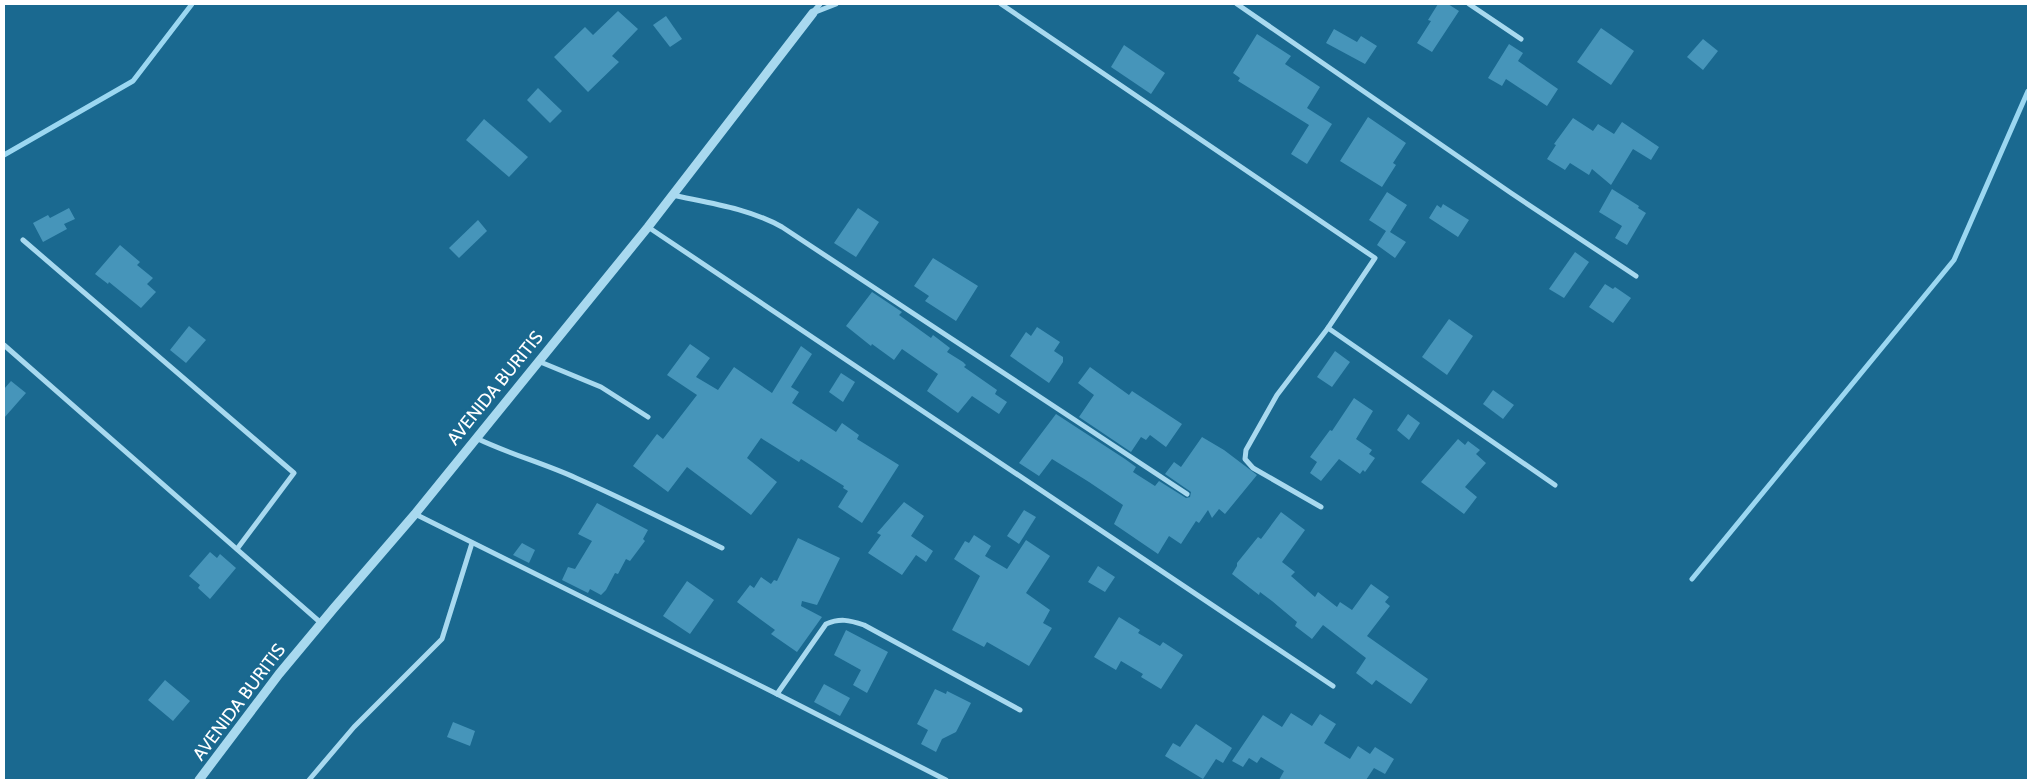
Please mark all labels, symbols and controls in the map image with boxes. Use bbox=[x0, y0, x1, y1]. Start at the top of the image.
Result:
street label: AVENIDA BURITIS bbox=[442, 327, 548, 449]
street label: AVENIDA BURITIS bbox=[188, 639, 290, 765]

